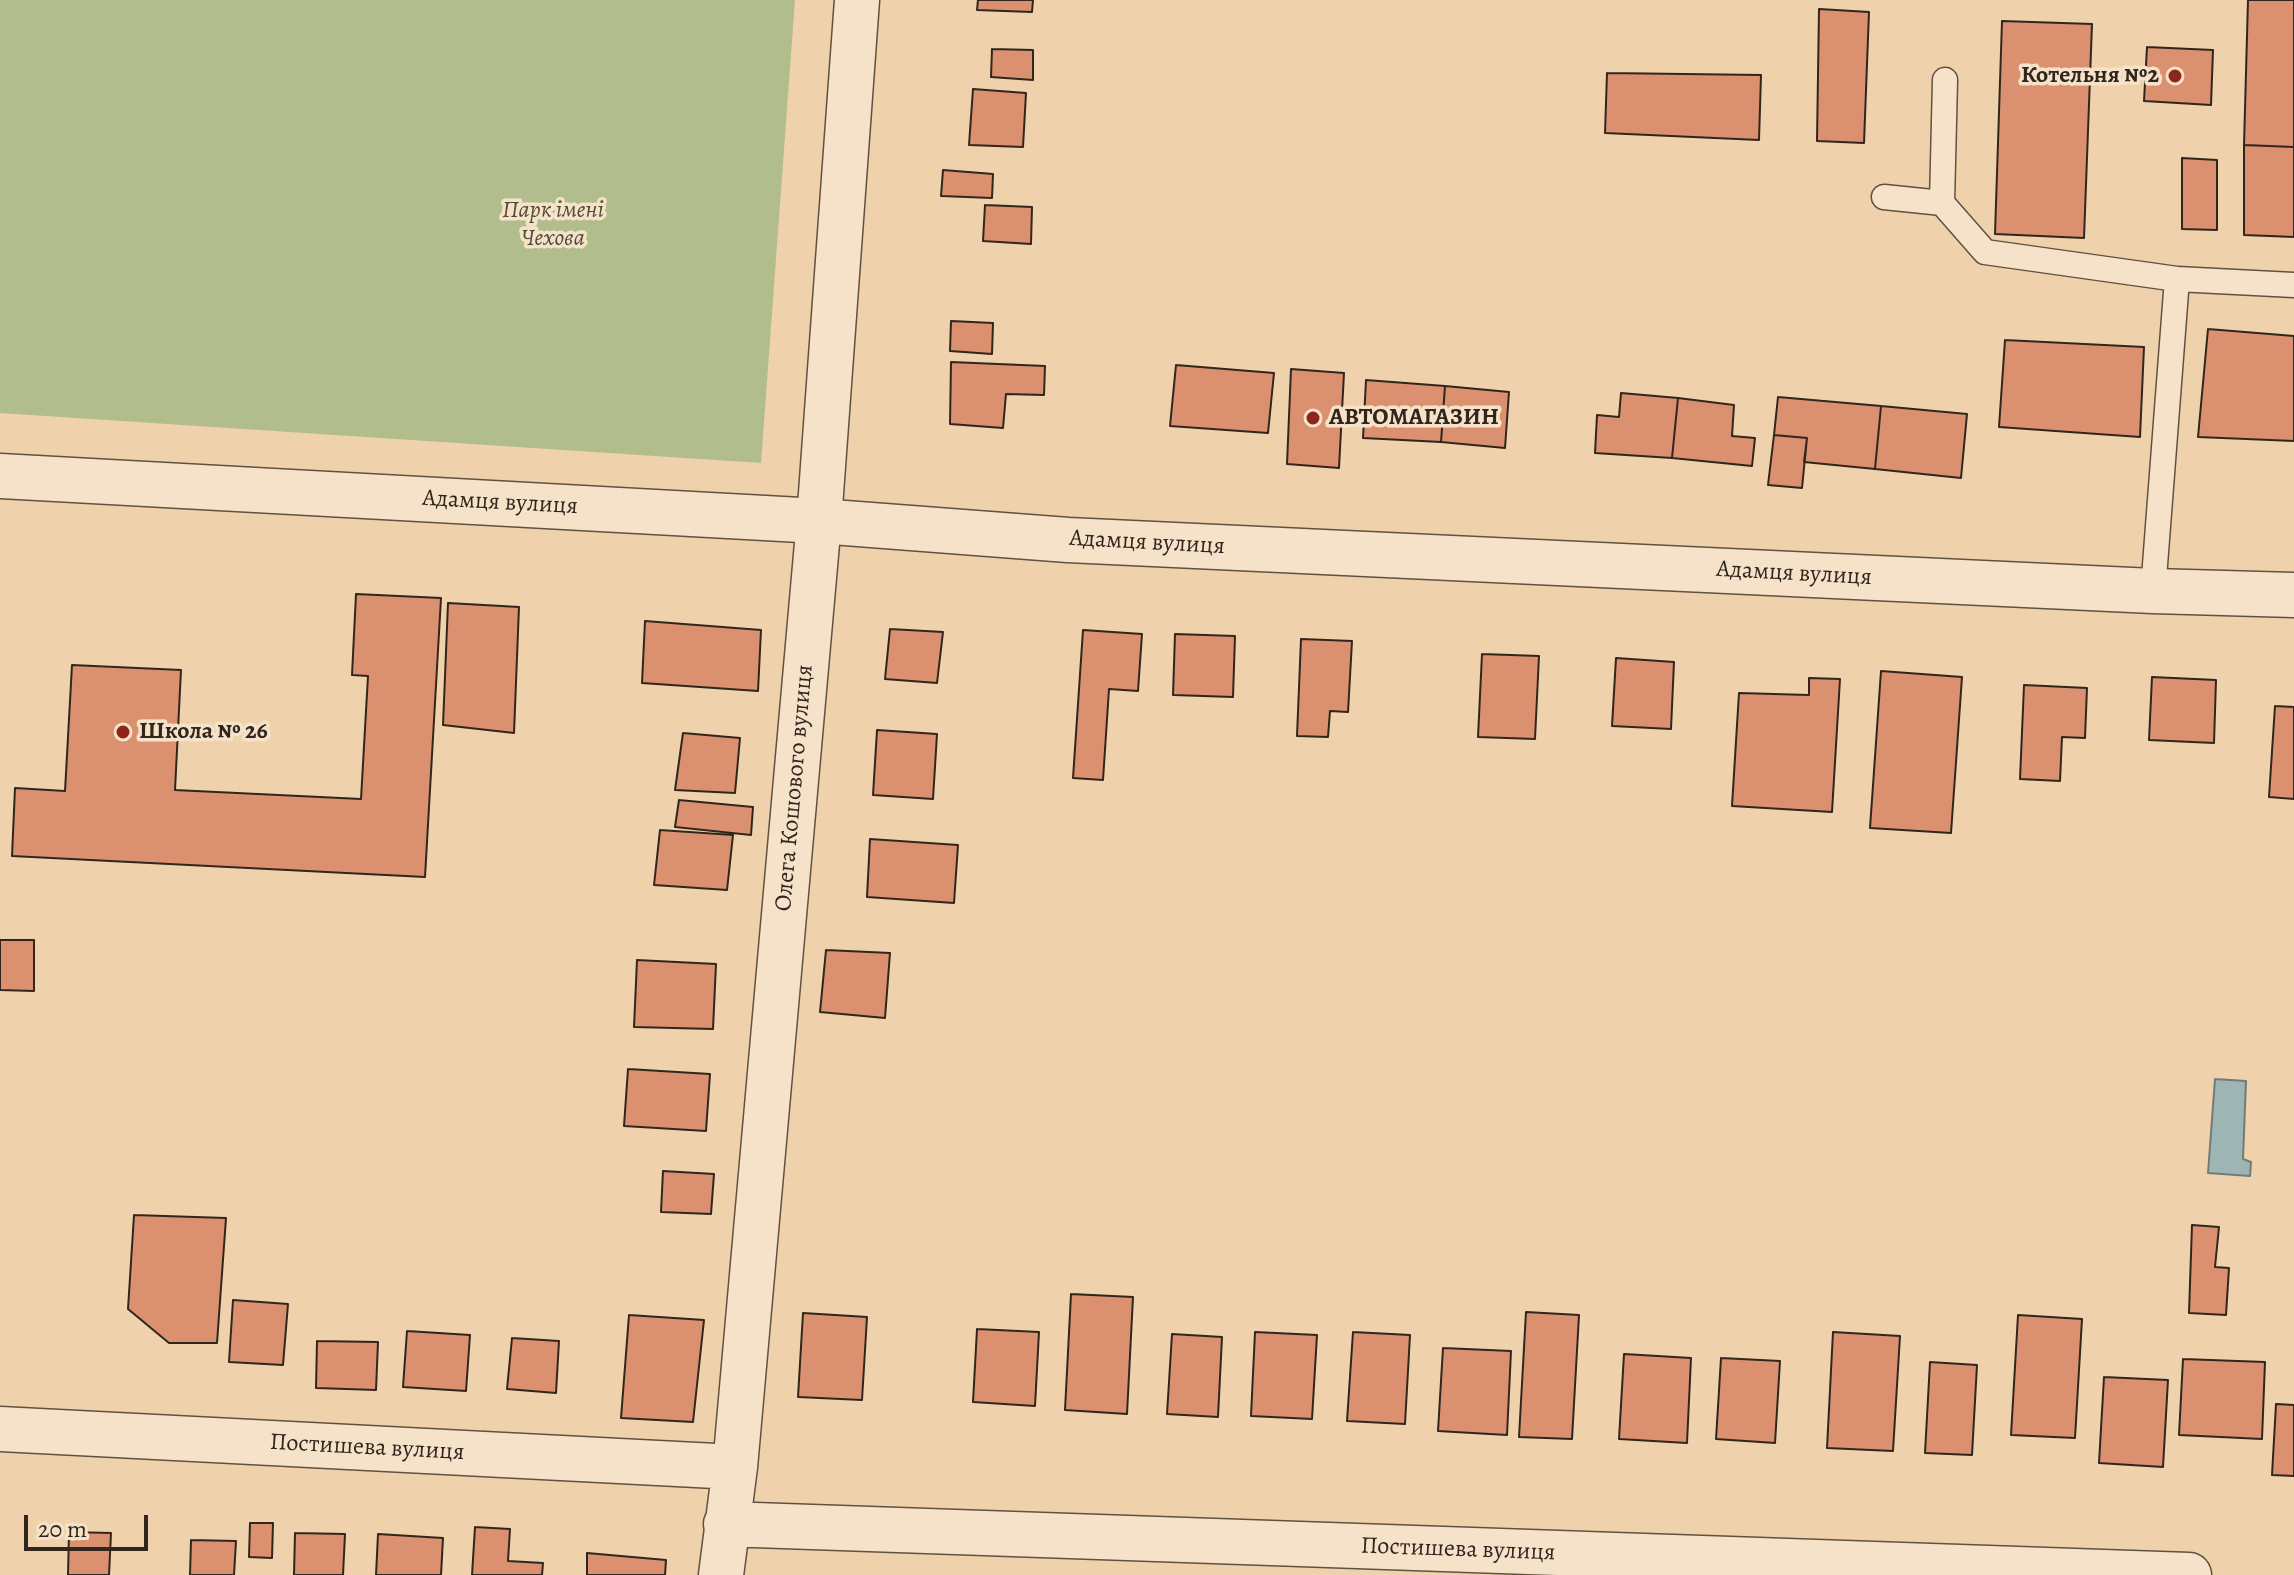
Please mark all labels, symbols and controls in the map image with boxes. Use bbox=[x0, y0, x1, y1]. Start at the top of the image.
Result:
place label: Котельня №2 bbox=[2021, 62, 2159, 90]
marker: Котельня №2 bbox=[2166, 67, 2184, 85]
park label: Парк імені Чехова bbox=[502, 197, 604, 253]
place label: АВТОМАГАЗИН bbox=[1329, 404, 1499, 432]
marker: АВТОМАГАЗИН bbox=[1304, 409, 1322, 427]
street label: Адамця вулиця bbox=[421, 485, 579, 521]
street label: Адамця вулиця bbox=[1068, 525, 1226, 561]
street label: Адамця вулиця bbox=[1715, 556, 1873, 592]
street label: Олега Кошового вулиця bbox=[770, 663, 820, 913]
place label: Школа № 26 bbox=[139, 718, 268, 746]
marker: Школа № 26 bbox=[114, 723, 132, 741]
street label: Постишева вулиця bbox=[269, 1429, 465, 1467]
scale bar bbox=[28, 1499, 152, 1549]
text: 20 m bbox=[38, 1513, 87, 1545]
street label: Постишева вулиця bbox=[1360, 1532, 1556, 1568]

